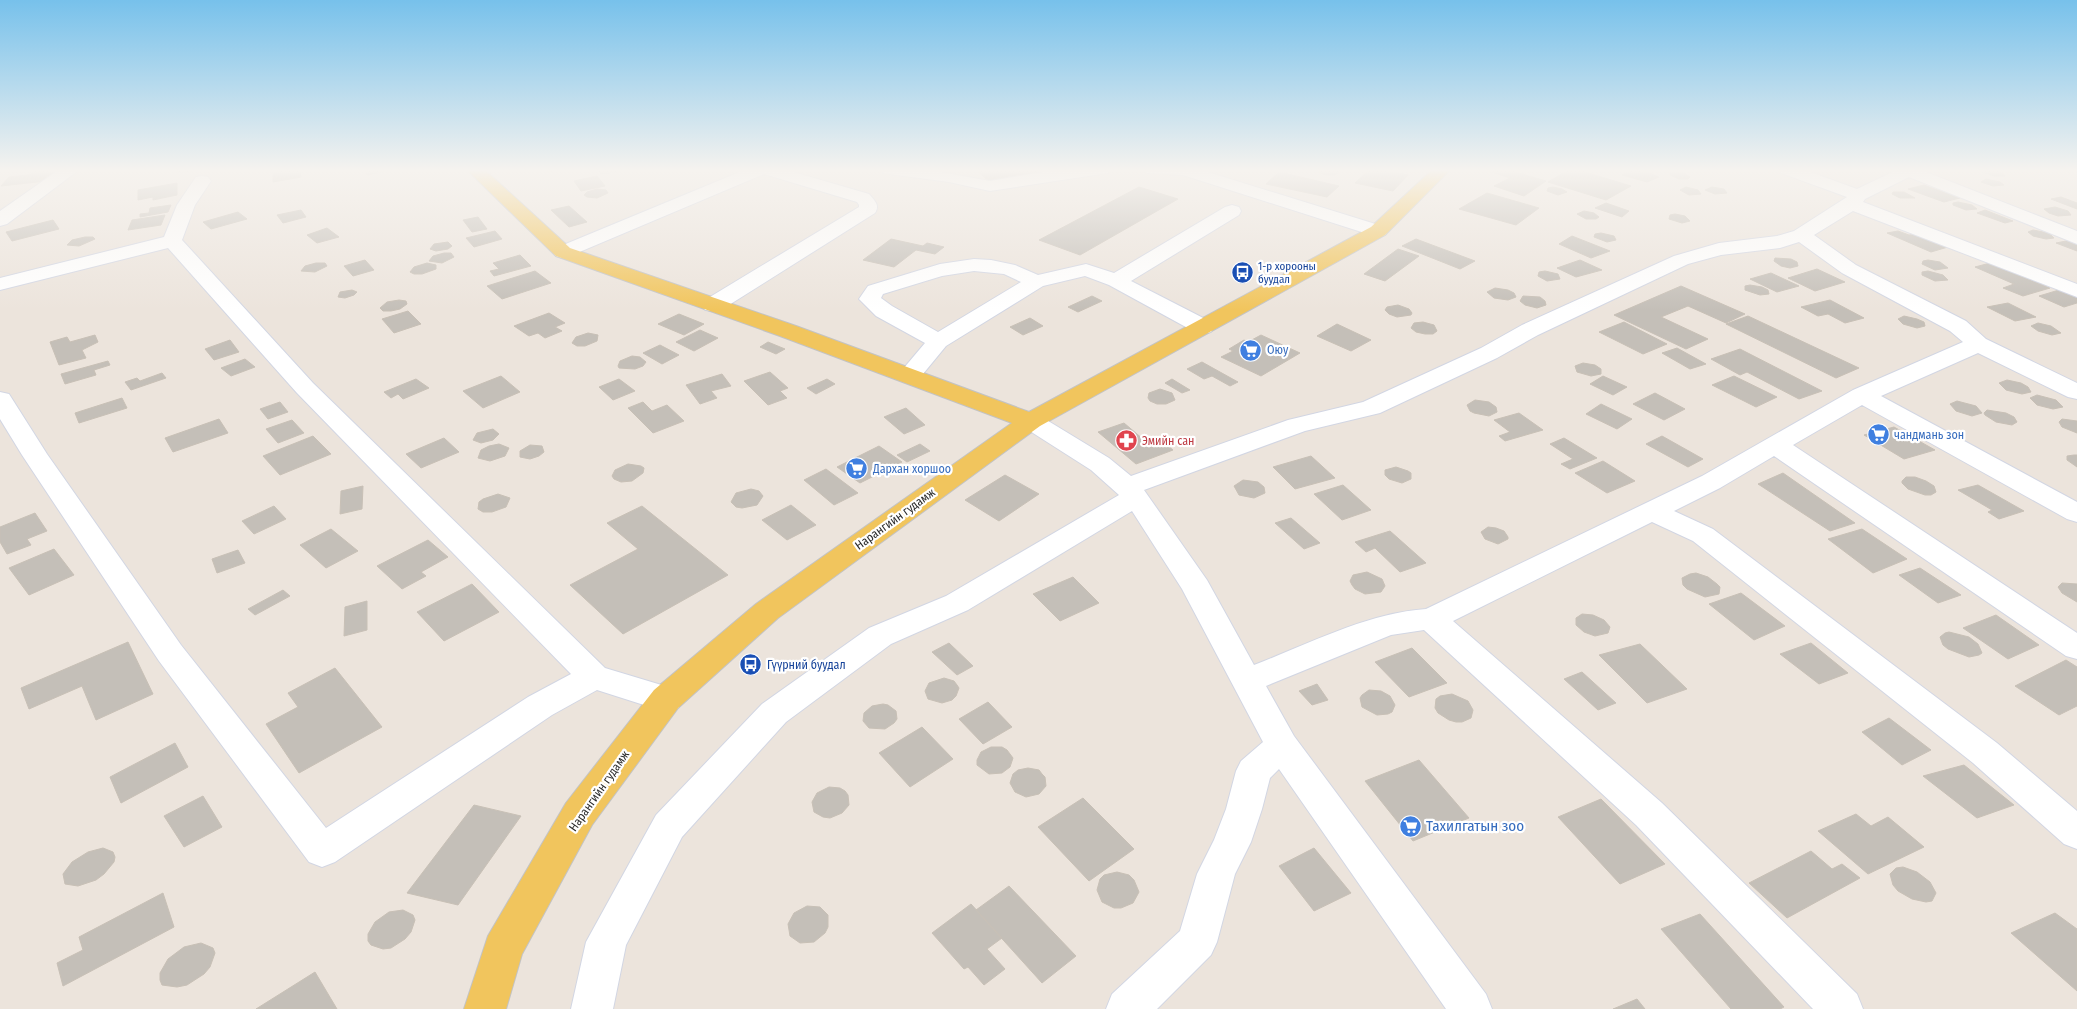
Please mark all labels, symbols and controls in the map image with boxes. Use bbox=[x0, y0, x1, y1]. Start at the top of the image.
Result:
bus stop icon: 1-р хорооны буудал bbox=[1230, 260, 1254, 284]
place label: 1-р хорооны буудал bbox=[1258, 260, 1316, 286]
supermarket icon: Оюу bbox=[1239, 338, 1263, 362]
place label: Оюу bbox=[1267, 343, 1289, 357]
supermarket icon: чандмань зон bbox=[1866, 423, 1890, 447]
place label: чандмань зон bbox=[1894, 428, 1964, 442]
pharmacy icon: Эмийн сан bbox=[1114, 429, 1138, 453]
place label: Эмийн сан bbox=[1142, 434, 1195, 448]
supermarket icon: Дархан хоршоо bbox=[845, 457, 869, 481]
place label: Дархан хоршоо bbox=[872, 462, 951, 476]
street label: Нарангийн гудамж bbox=[852, 485, 938, 553]
bus stop icon: Гүүрний буудал bbox=[739, 653, 763, 677]
place label: Гүүрний буудал bbox=[767, 658, 846, 672]
street label: Нарангийн гудамж bbox=[566, 748, 632, 834]
supermarket icon: Тахилгатын зоо bbox=[1398, 814, 1422, 838]
place label: Тахилгатын зоо bbox=[1426, 817, 1524, 835]

